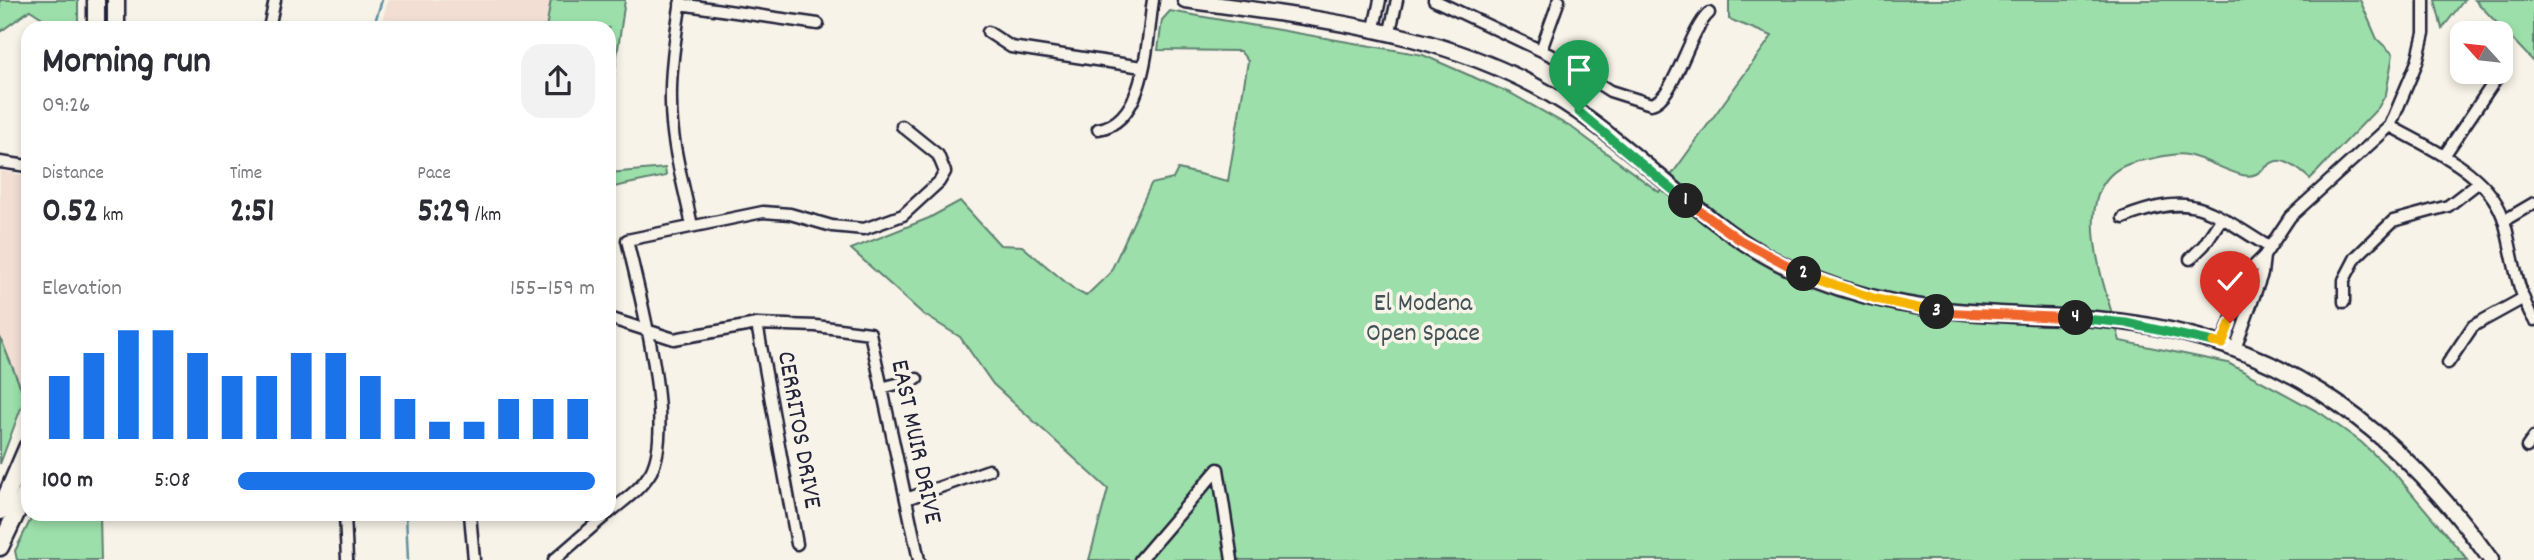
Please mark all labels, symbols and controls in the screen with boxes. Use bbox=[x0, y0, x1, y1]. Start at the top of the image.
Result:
north arrow bbox=[2450, 21, 2513, 84]
map controls bbox=[2450, 21, 2513, 84]
text: Morning run bbox=[42, 36, 211, 91]
pin bbox=[1549, 40, 1609, 112]
button: share bbox=[521, 44, 595, 118]
icon: arrive bbox=[1560, 51, 1598, 89]
text: 09:26 bbox=[42, 90, 90, 123]
text: Distance bbox=[42, 161, 104, 188]
text: Time bbox=[230, 161, 262, 188]
text: Pace bbox=[417, 161, 451, 188]
pin: 1 bbox=[1668, 184, 1704, 218]
text: 1 bbox=[1683, 187, 1688, 214]
text: 0.52 bbox=[42, 188, 98, 238]
text: 2:51 bbox=[230, 188, 275, 238]
text: 5:29 bbox=[417, 188, 471, 238]
text: km bbox=[98, 203, 124, 230]
text: /km bbox=[471, 203, 501, 230]
pin bbox=[2200, 251, 2260, 323]
pin: 2 bbox=[1786, 256, 1822, 292]
text: 2 bbox=[1799, 260, 1808, 287]
icon: check bbox=[2211, 262, 2249, 300]
text: Elevation bbox=[42, 273, 122, 306]
text: 155–159 m bbox=[510, 273, 595, 306]
park label: El Modena Open Space bbox=[1366, 286, 1480, 353]
pin: 3 bbox=[1920, 294, 1954, 330]
text: 3 bbox=[1932, 298, 1941, 325]
pin: 4 bbox=[2058, 300, 2094, 336]
text: 4 bbox=[2072, 304, 2079, 331]
street label: CERRITOS DRIVE bbox=[766, 348, 830, 512]
street label: EAST MUIR DRIVE bbox=[880, 357, 950, 528]
text: 100 m bbox=[42, 465, 93, 498]
text: 5:08 bbox=[154, 465, 190, 498]

